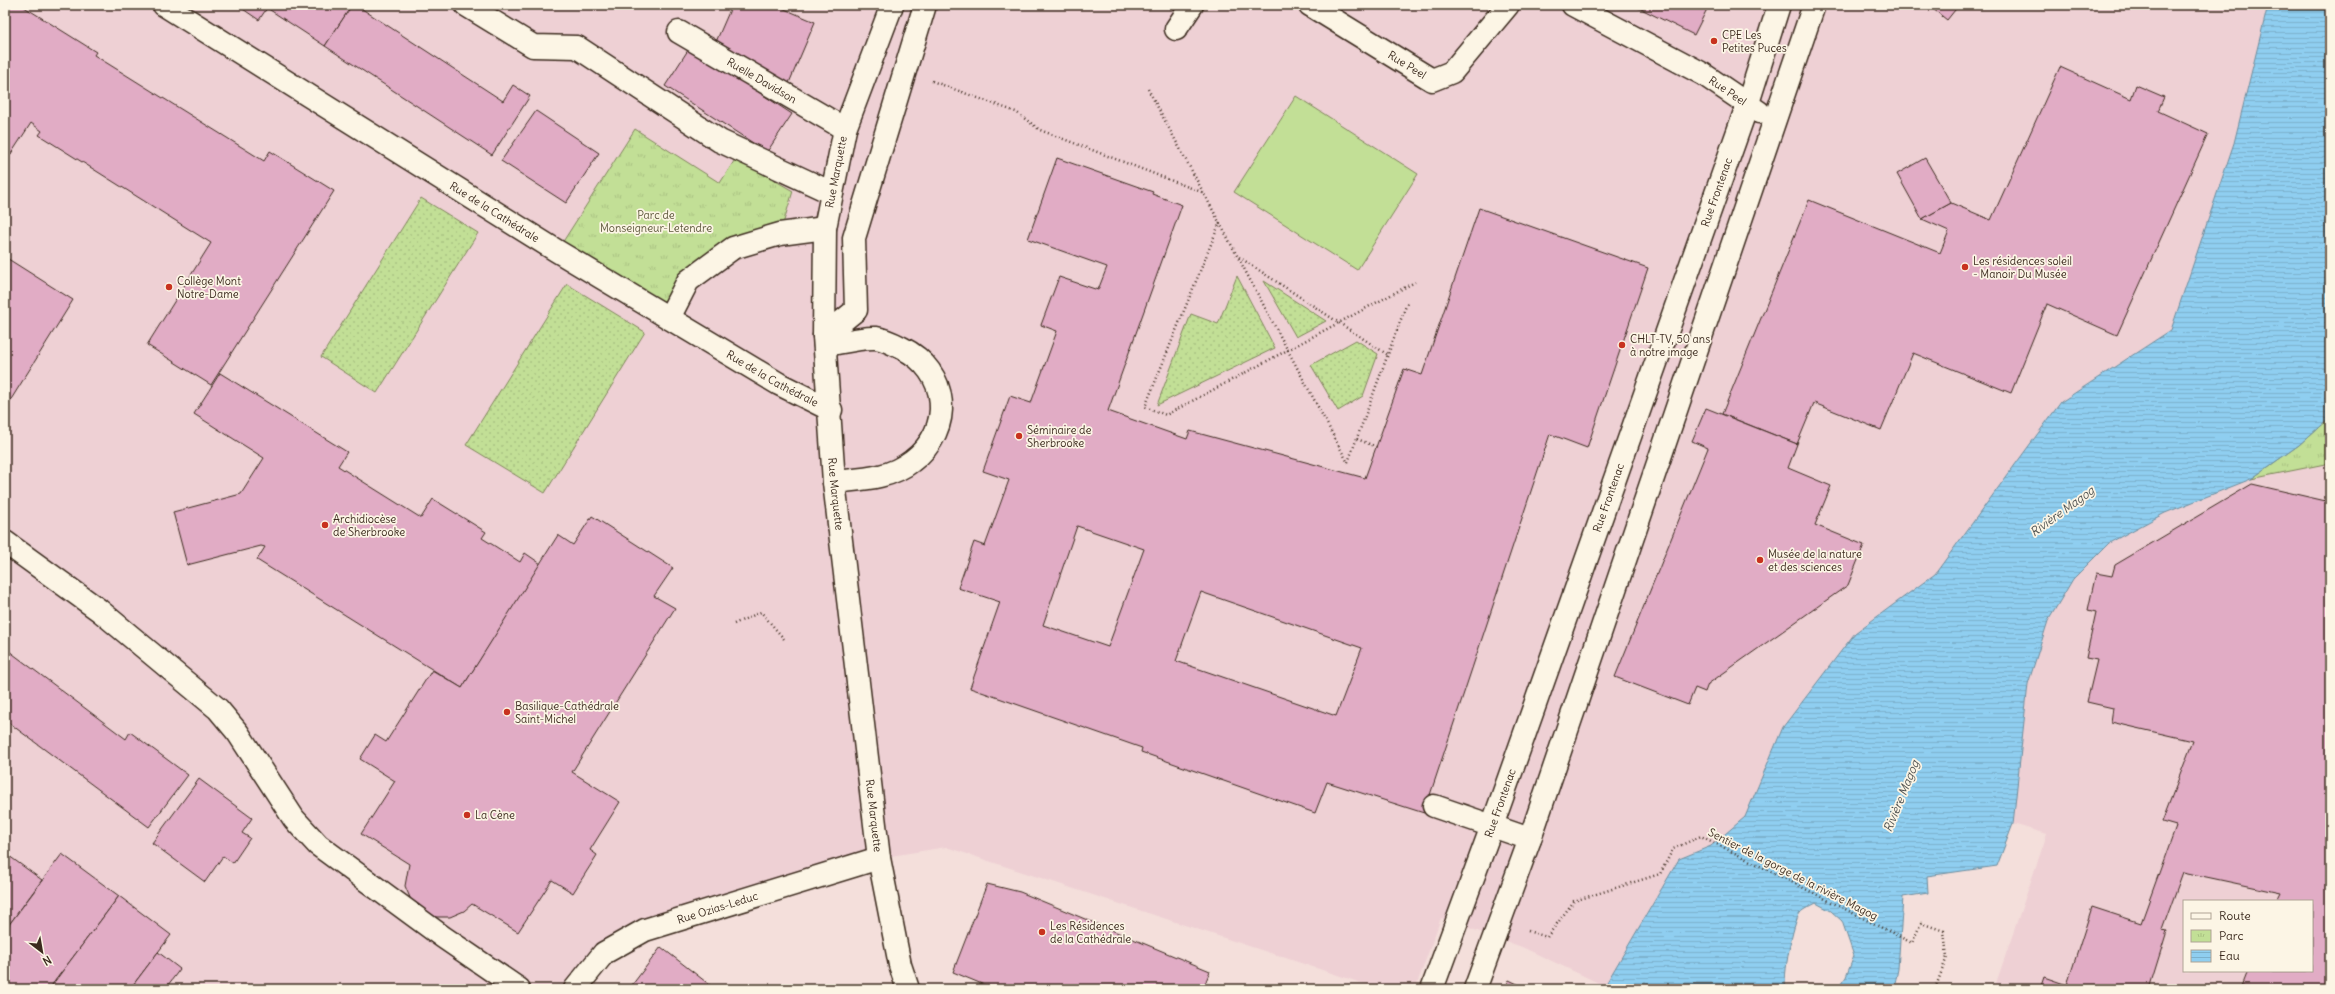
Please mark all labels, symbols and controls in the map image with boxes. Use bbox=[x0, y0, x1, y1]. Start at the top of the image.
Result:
place label: CPE Les Petites Puces bbox=[1722, 28, 1787, 55]
marker: CPE Les Petites Puces bbox=[1709, 36, 1719, 46]
street label: Rue Peel bbox=[1385, 48, 1429, 82]
street label: Ruelle Davidson bbox=[724, 55, 799, 106]
street label: Rue Peel bbox=[1706, 73, 1749, 108]
street label: Rue Marquette bbox=[822, 135, 850, 209]
street label: Rue Frontenac bbox=[1698, 156, 1735, 229]
street label: Rue de la Cathédrale bbox=[447, 179, 542, 245]
park label: Parc de Monseigneur-Letendre bbox=[600, 208, 712, 235]
place label: Les résidences soleil - Manoir Du Musée bbox=[1973, 254, 2072, 281]
marker: Les résidences soleil - Manoir Du Musée bbox=[1960, 262, 1970, 272]
place label: Collège Mont Notre-Dame bbox=[177, 274, 241, 301]
marker: Collège Mont Notre-Dame bbox=[164, 282, 174, 292]
place label: CHLT-TV, 50 ans à notre image bbox=[1630, 332, 1710, 359]
marker: CHLT-TV, 50 ans à notre image bbox=[1617, 340, 1627, 350]
street label: Rue de la Cathédrale bbox=[724, 347, 821, 410]
place label: Séminaire de Sherbrooke bbox=[1027, 423, 1091, 450]
marker: Séminaire de Sherbrooke bbox=[1014, 431, 1024, 441]
street label: Rue Marquette bbox=[825, 457, 847, 531]
street label: Rue Frontenac bbox=[1590, 461, 1627, 534]
water label: Rivière Magog bbox=[2027, 482, 2098, 539]
place label: Archidiocèse de Sherbrooke bbox=[333, 512, 405, 539]
marker: Archidiocèse de Sherbrooke bbox=[320, 520, 330, 530]
place label: Musée de la nature et des sciences bbox=[1768, 547, 1862, 574]
marker: Musée de la nature et des sciences bbox=[1755, 555, 1765, 565]
place label: Basilique-Cathédrale Saint-Michel bbox=[515, 699, 619, 726]
marker: Basilique-Cathédrale Saint-Michel bbox=[502, 707, 512, 717]
water label: Rivière Magog bbox=[1880, 757, 1923, 834]
street label: Rue Frontenac bbox=[1481, 766, 1519, 840]
street label: Rue Marquette bbox=[863, 779, 885, 853]
place label: La Cène bbox=[475, 808, 515, 822]
marker: La Cène bbox=[462, 810, 472, 820]
street label: Sentier de la gorge de la rivière Magog bbox=[1706, 825, 1880, 923]
street label: Rue Ozias-Leduc bbox=[675, 889, 760, 927]
legend bbox=[2183, 900, 2313, 972]
text: Route bbox=[2219, 908, 2251, 923]
place label: Les Résidences de la Cathédrale bbox=[1050, 919, 1131, 946]
marker: Les Résidences de la Cathédrale bbox=[1037, 927, 1047, 937]
text: Parc bbox=[2219, 928, 2244, 943]
north arrow bbox=[22, 932, 62, 972]
text: Eau bbox=[2219, 948, 2240, 963]
text: N bbox=[40, 953, 54, 969]

